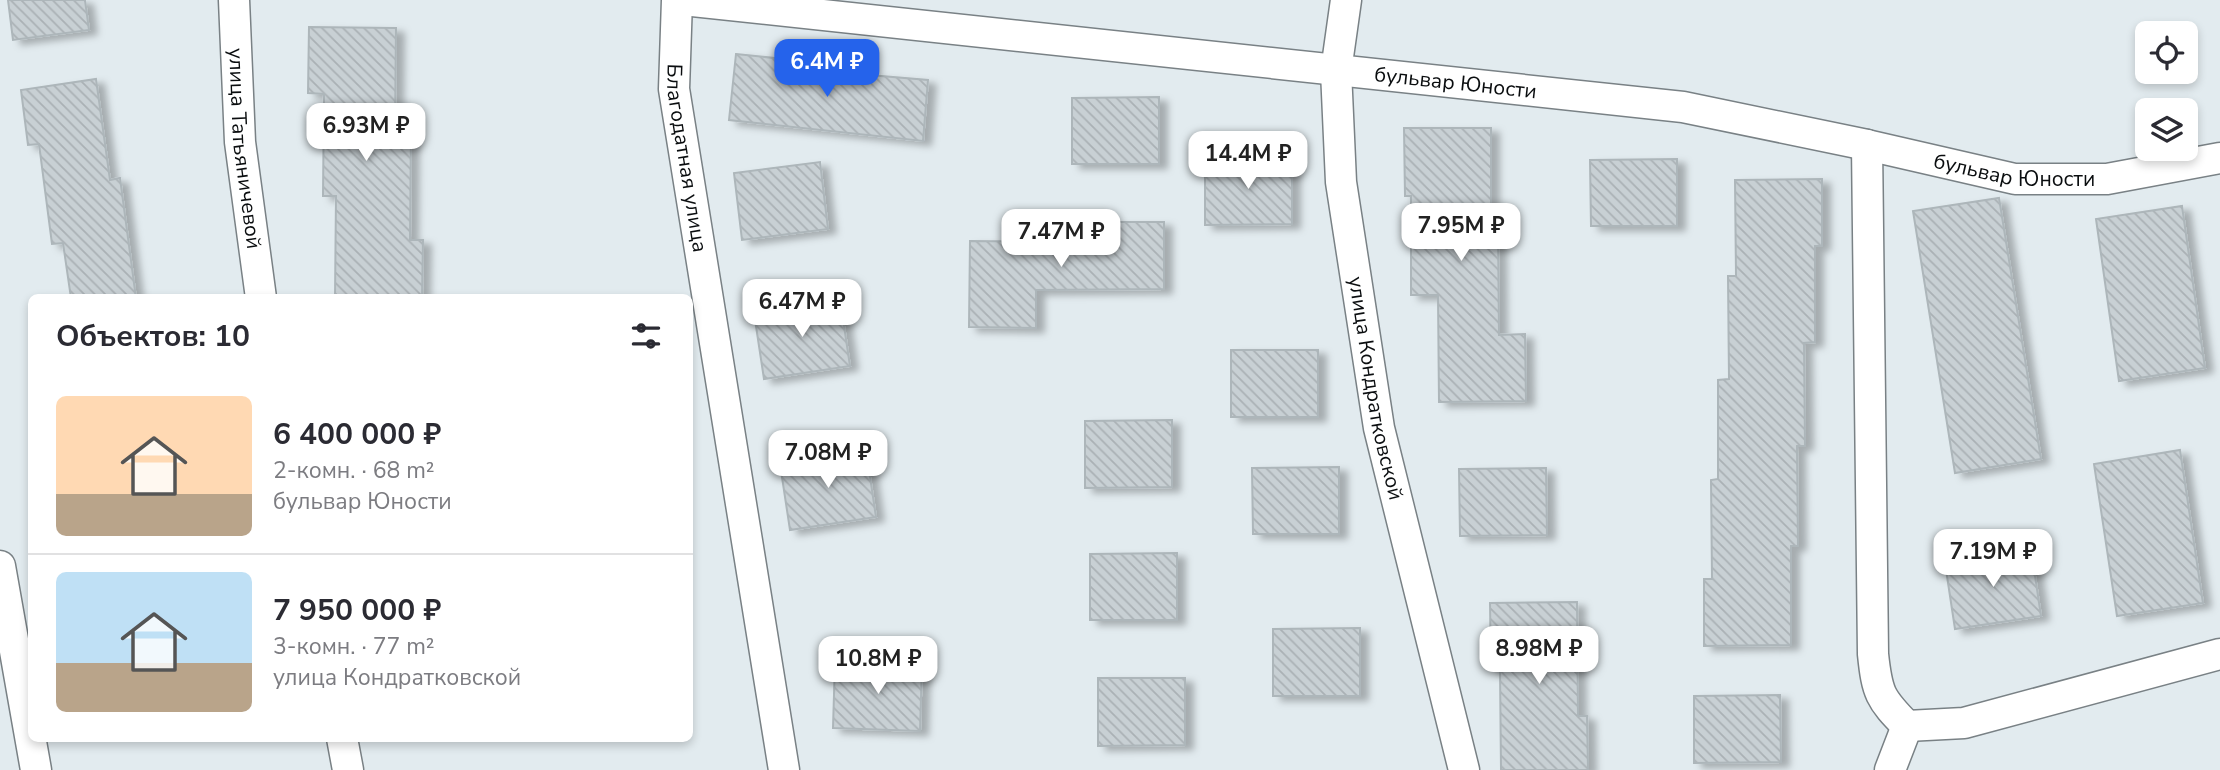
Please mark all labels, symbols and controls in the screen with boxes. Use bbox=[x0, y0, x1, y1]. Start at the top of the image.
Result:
map controls bbox=[2135, 21, 2198, 161]
button: locate bbox=[2135, 21, 2198, 84]
pin: 6.4M ₽ bbox=[770, 40, 884, 99]
text: 6.4M ₽ bbox=[790, 46, 864, 77]
street label: улица Татьяничевой bbox=[222, 47, 268, 251]
street label: бульвар Юности bbox=[1373, 60, 1538, 105]
street label: Благодатная улица bbox=[660, 63, 714, 254]
button: layers bbox=[2135, 98, 2198, 161]
pin: 6.93M ₽ bbox=[301, 104, 431, 163]
text: 6.93M ₽ bbox=[322, 110, 410, 141]
pin: 14.4M ₽ bbox=[1183, 132, 1313, 191]
text: 14.4M ₽ bbox=[1204, 138, 1292, 169]
street label: бульвар Юности bbox=[1931, 147, 2095, 193]
pin: 7.95M ₽ bbox=[1396, 204, 1526, 263]
pin: 7.47M ₽ bbox=[996, 210, 1126, 269]
text: 7.95M ₽ bbox=[1417, 210, 1505, 241]
text: 7.47M ₽ bbox=[1017, 216, 1105, 247]
street label: улица Кондратковской bbox=[1342, 275, 1410, 503]
pin: 6.47M ₽ bbox=[737, 280, 867, 339]
text: 6.47M ₽ bbox=[758, 286, 846, 317]
text: Объектов: 10 bbox=[56, 316, 250, 357]
icon: filters bbox=[627, 317, 665, 355]
text: 6 400 000 ₽ bbox=[273, 414, 441, 455]
icon: home bbox=[112, 424, 196, 508]
pin: 7.08M ₽ bbox=[763, 430, 893, 490]
text: 7.08M ₽ bbox=[784, 437, 872, 468]
text: 2-комн. · 68 m² bbox=[273, 455, 435, 486]
text: бульвар Юности bbox=[273, 486, 452, 517]
pin: 7.19M ₽ bbox=[1928, 530, 2058, 589]
text: 7.19M ₽ bbox=[1949, 536, 2037, 567]
text: 7 950 000 ₽ bbox=[273, 590, 441, 631]
icon: home bbox=[112, 600, 196, 684]
pin: 8.98M ₽ bbox=[1474, 626, 1604, 686]
text: 3-комн. · 77 m² bbox=[273, 631, 435, 662]
text: 8.98M ₽ bbox=[1495, 633, 1583, 664]
pin: 10.8M ₽ bbox=[813, 636, 943, 696]
text: 10.8M ₽ bbox=[834, 643, 922, 674]
text: улица Кондратковской bbox=[273, 662, 521, 693]

